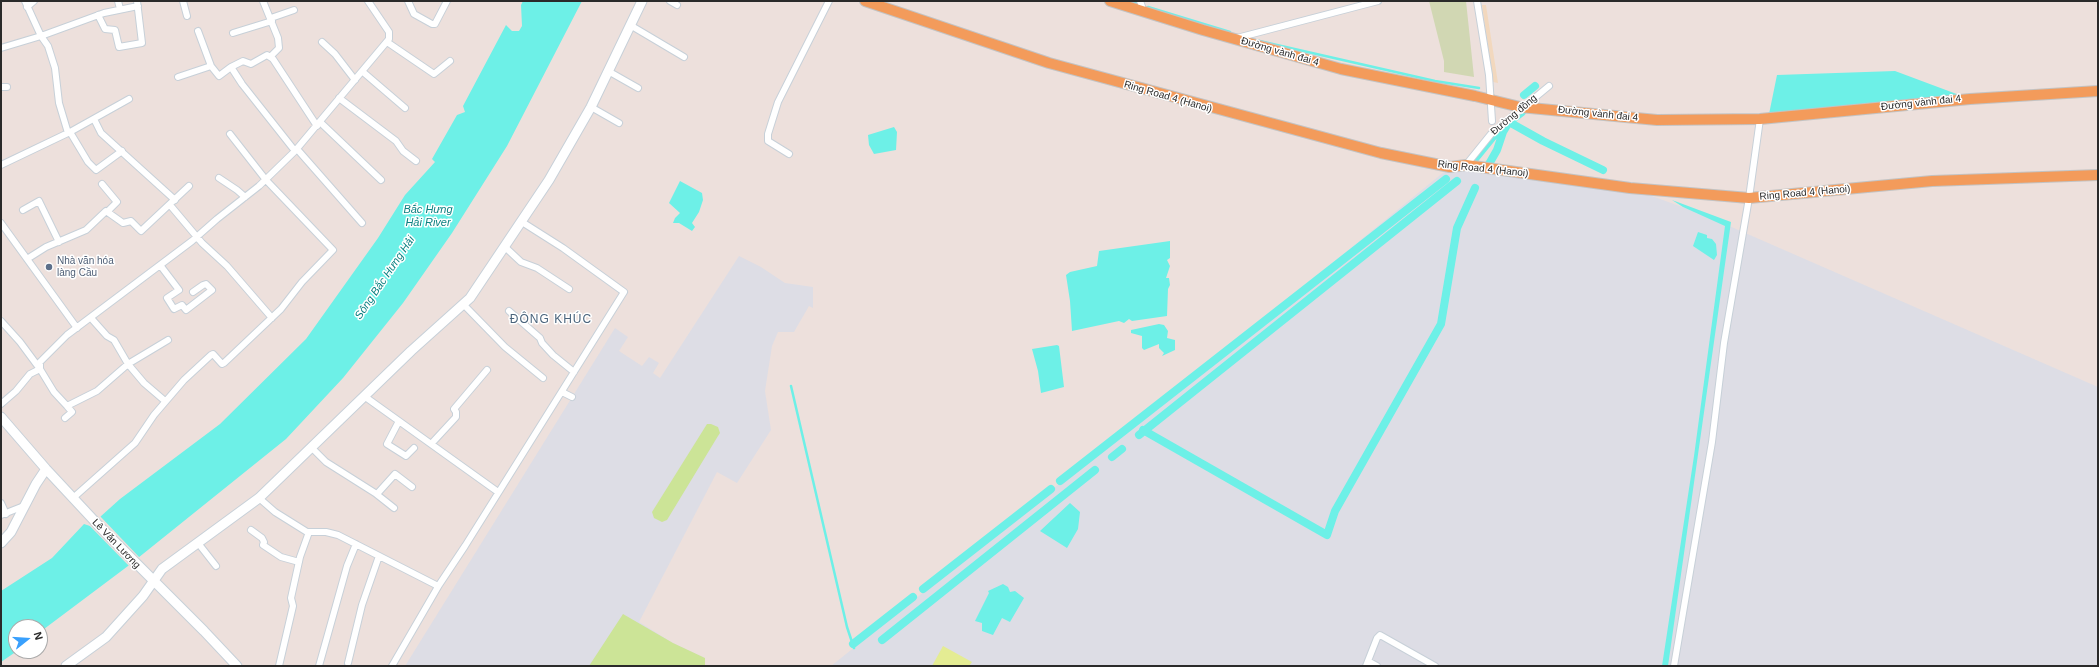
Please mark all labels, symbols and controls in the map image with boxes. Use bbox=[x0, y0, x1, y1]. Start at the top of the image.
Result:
street label: Đường vành đai 4 bbox=[1240, 35, 1320, 69]
street label: Ring Road 4 (Hanoi) bbox=[1123, 79, 1213, 115]
street label: Đường đồng bbox=[1488, 92, 1540, 138]
street label: Đường vành đai 4 bbox=[1880, 93, 1962, 113]
street label: Đường vành đai 4 bbox=[1557, 104, 1639, 124]
street label: Ring Road 4 (Hanoi) bbox=[1437, 158, 1529, 180]
street label: Ring Road 4 (Hanoi) bbox=[1759, 183, 1851, 203]
water label: Bắc Hưng Hải River bbox=[403, 203, 453, 229]
water label: Sông Bắc Hưng Hải bbox=[352, 234, 418, 322]
place label: Nhà văn hóa làng Cầu bbox=[57, 255, 114, 278]
marker: Nhà văn hóa làng Cầu bbox=[44, 262, 54, 272]
district label: ĐÔNG KHÚC bbox=[510, 313, 592, 327]
street label: Lê Văn Lương bbox=[89, 517, 143, 571]
north arrow bbox=[8, 619, 48, 659]
text: N bbox=[32, 630, 45, 641]

